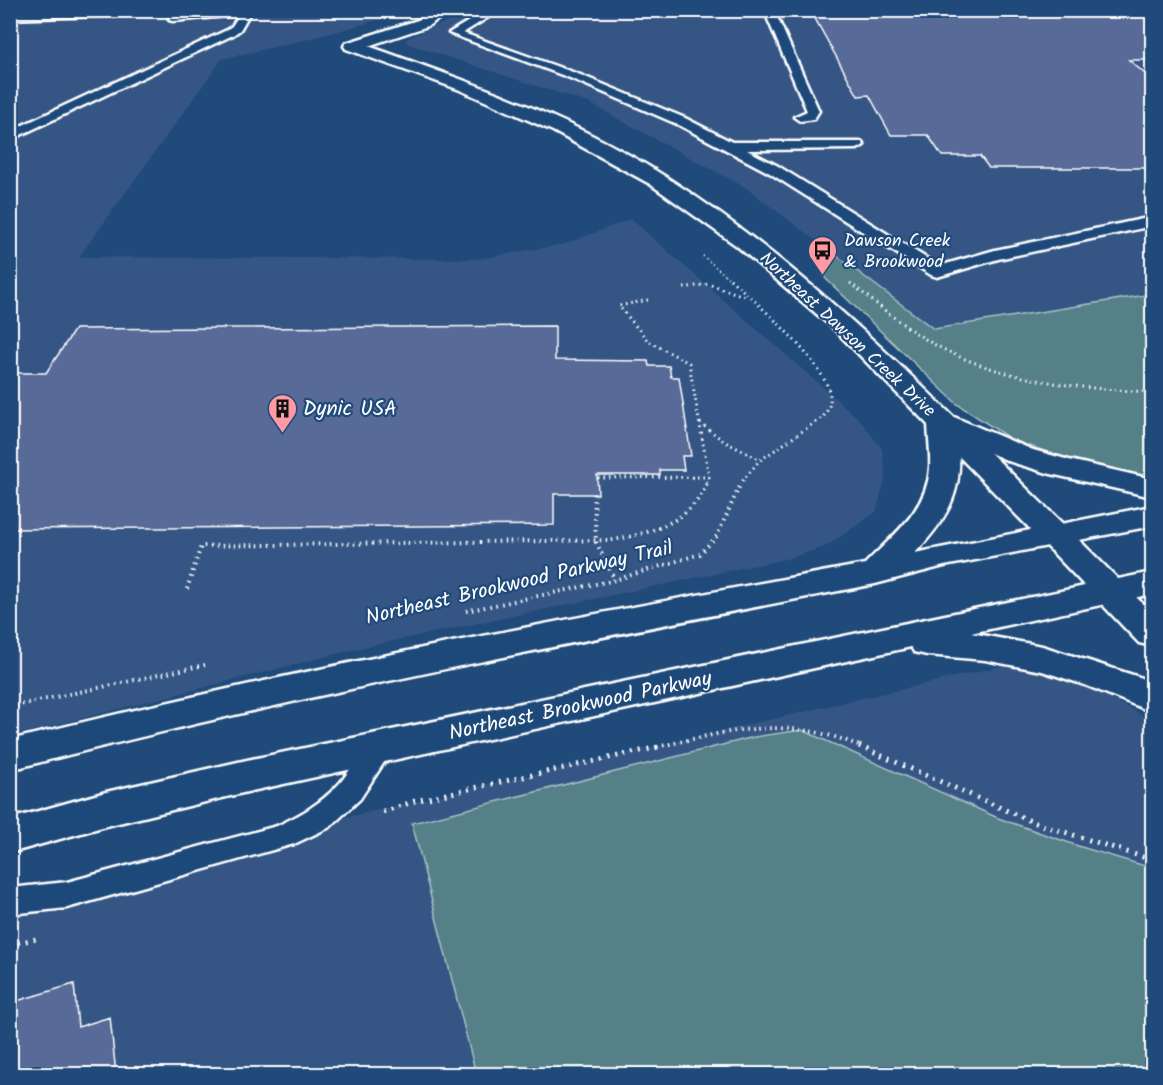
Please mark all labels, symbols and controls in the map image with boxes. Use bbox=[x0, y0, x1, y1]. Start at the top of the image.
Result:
place label: Dawson Creek & Brookwood bbox=[844, 227, 951, 277]
bus stop icon: Dawson Creek & Brookwood bbox=[807, 234, 839, 276]
street label: Northeast Dawson Creek Drive bbox=[752, 245, 942, 425]
building icon: Dynic USA bbox=[266, 392, 298, 434]
place label: Dynic USA bbox=[303, 393, 397, 426]
street label: Northeast Brookwood Parkway Trail bbox=[362, 532, 676, 635]
street label: Northeast Brookwood Parkway bbox=[446, 662, 715, 750]

